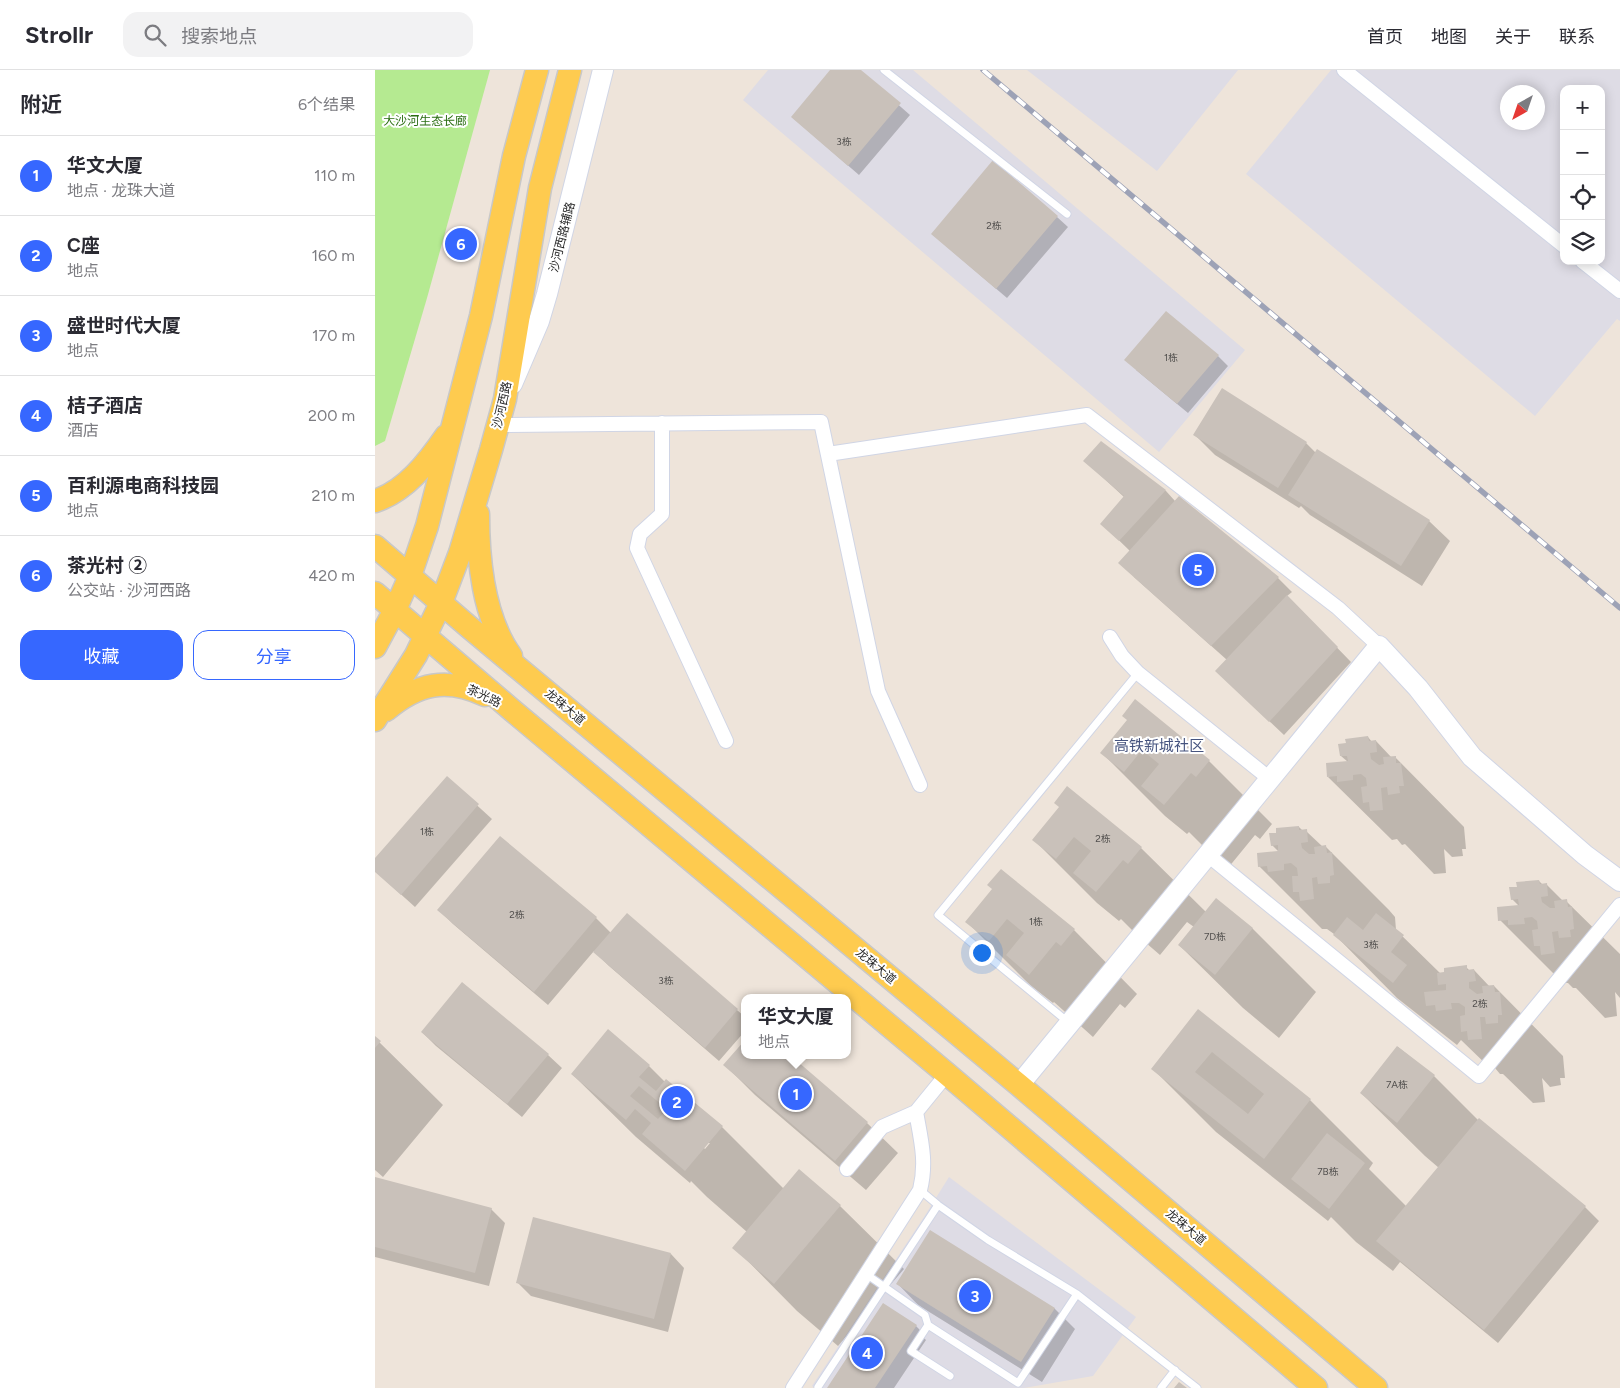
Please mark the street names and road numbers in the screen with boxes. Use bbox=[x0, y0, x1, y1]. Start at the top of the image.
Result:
street label: 沙河西路辅路 bbox=[546, 200, 578, 274]
street label: 沙河西路 bbox=[490, 380, 514, 430]
street label: 茶光路 bbox=[465, 682, 503, 710]
street label: 龙珠大道 bbox=[542, 686, 588, 728]
street label: 龙珠大道 bbox=[853, 945, 899, 987]
street label: 龙珠大道 bbox=[1163, 1206, 1209, 1248]

